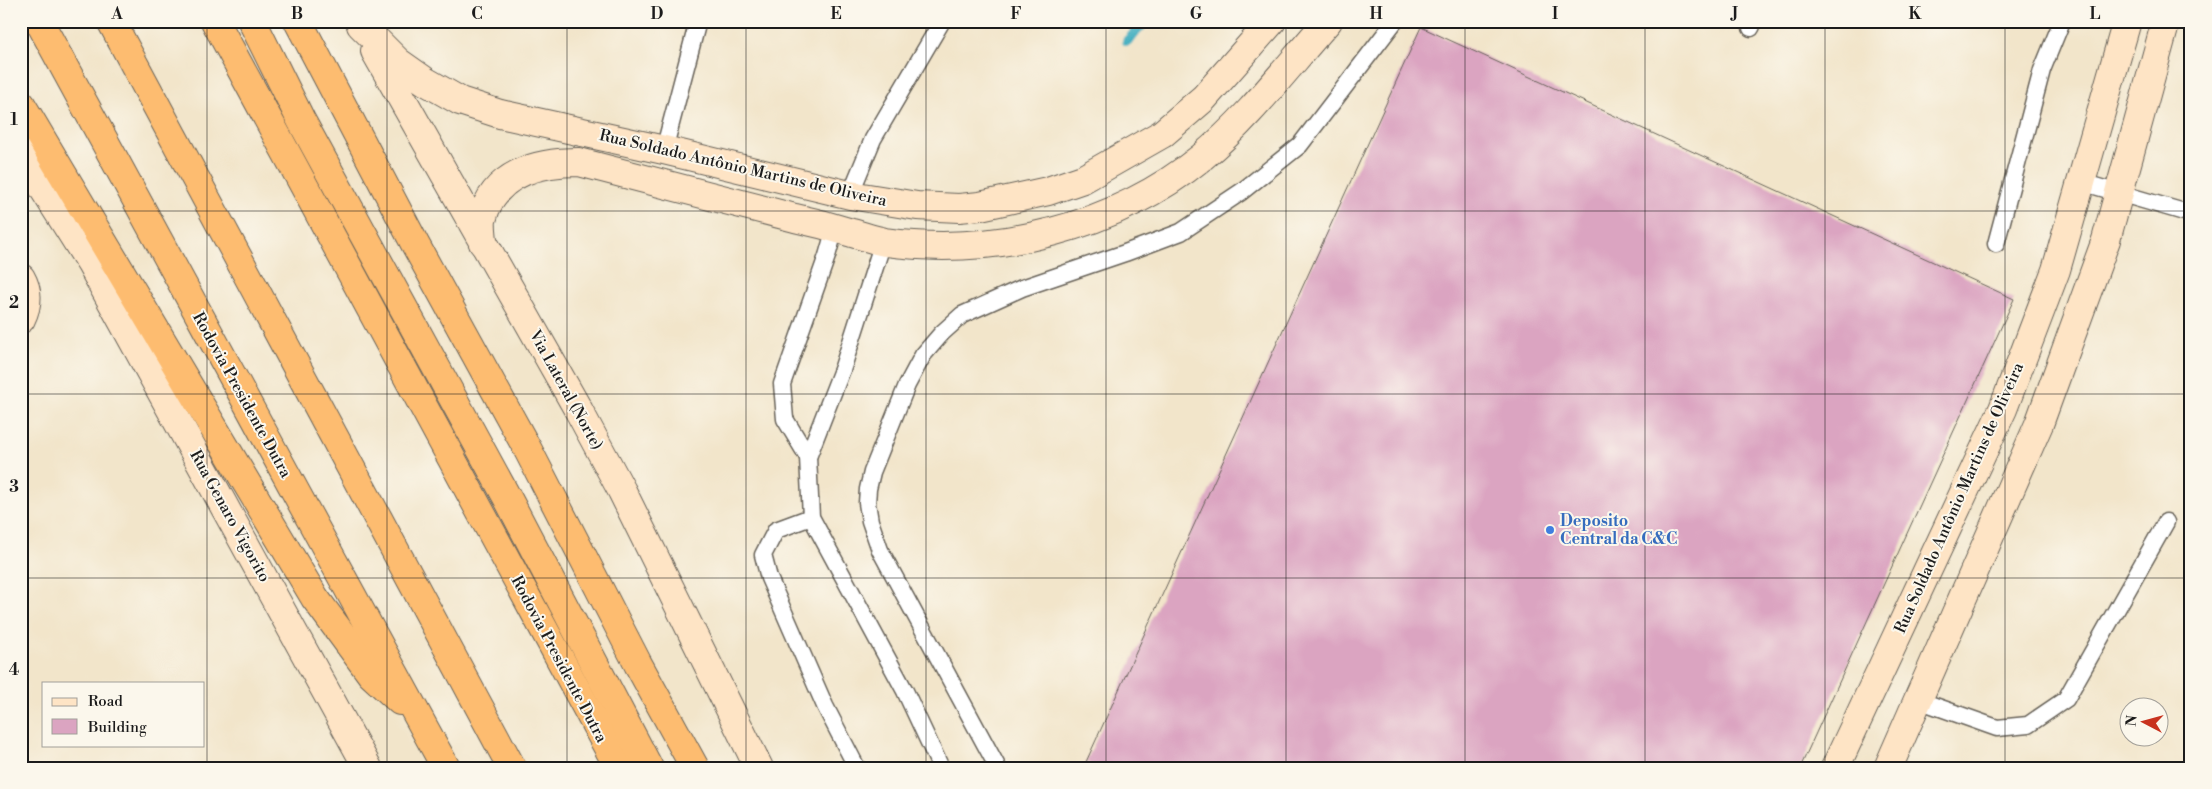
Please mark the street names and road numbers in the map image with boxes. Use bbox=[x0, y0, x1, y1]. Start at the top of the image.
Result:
street label: Rua Soldado Antônio Martins de Oliveira bbox=[597, 125, 890, 211]
street label: Rodovia Presidente Dutra bbox=[188, 309, 296, 482]
street label: Via Lateral (Norte) bbox=[524, 326, 607, 453]
street label: Rua Soldado Antônio Martins de Oliveira bbox=[1890, 359, 2028, 637]
street label: Rua Genaro Vigorito bbox=[185, 446, 275, 586]
street label: Rodovia Presidente Dutra bbox=[506, 572, 612, 747]

